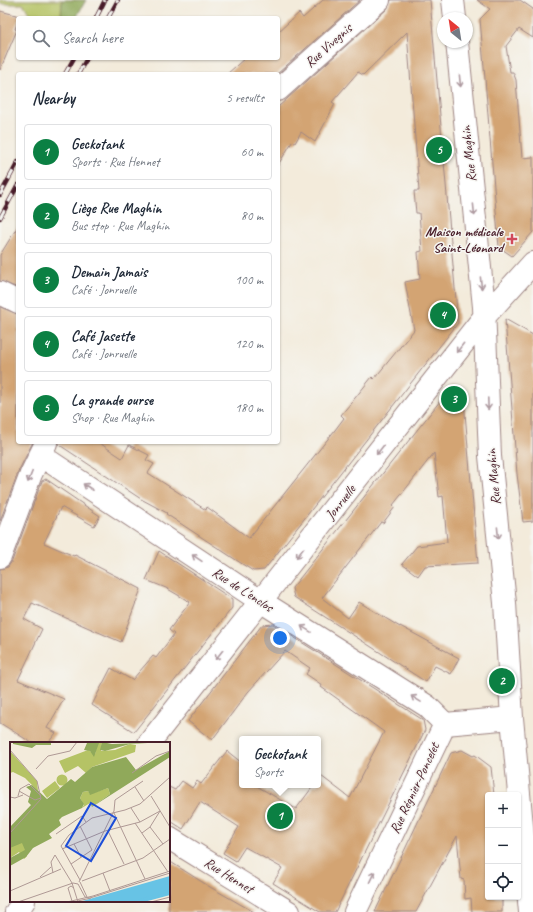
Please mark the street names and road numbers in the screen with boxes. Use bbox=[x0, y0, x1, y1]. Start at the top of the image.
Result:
street label: Rue Vivegnis bbox=[301, 19, 356, 71]
street label: Rue Maghin bbox=[457, 124, 480, 183]
street label: Rue Maghin bbox=[483, 447, 504, 506]
street label: Jonruelle bbox=[321, 480, 360, 524]
street label: Rue de L'enclos bbox=[209, 563, 277, 616]
street label: Rue Régnier-Poncelet bbox=[386, 739, 443, 836]
street label: Rue Hennet bbox=[201, 854, 258, 898]

